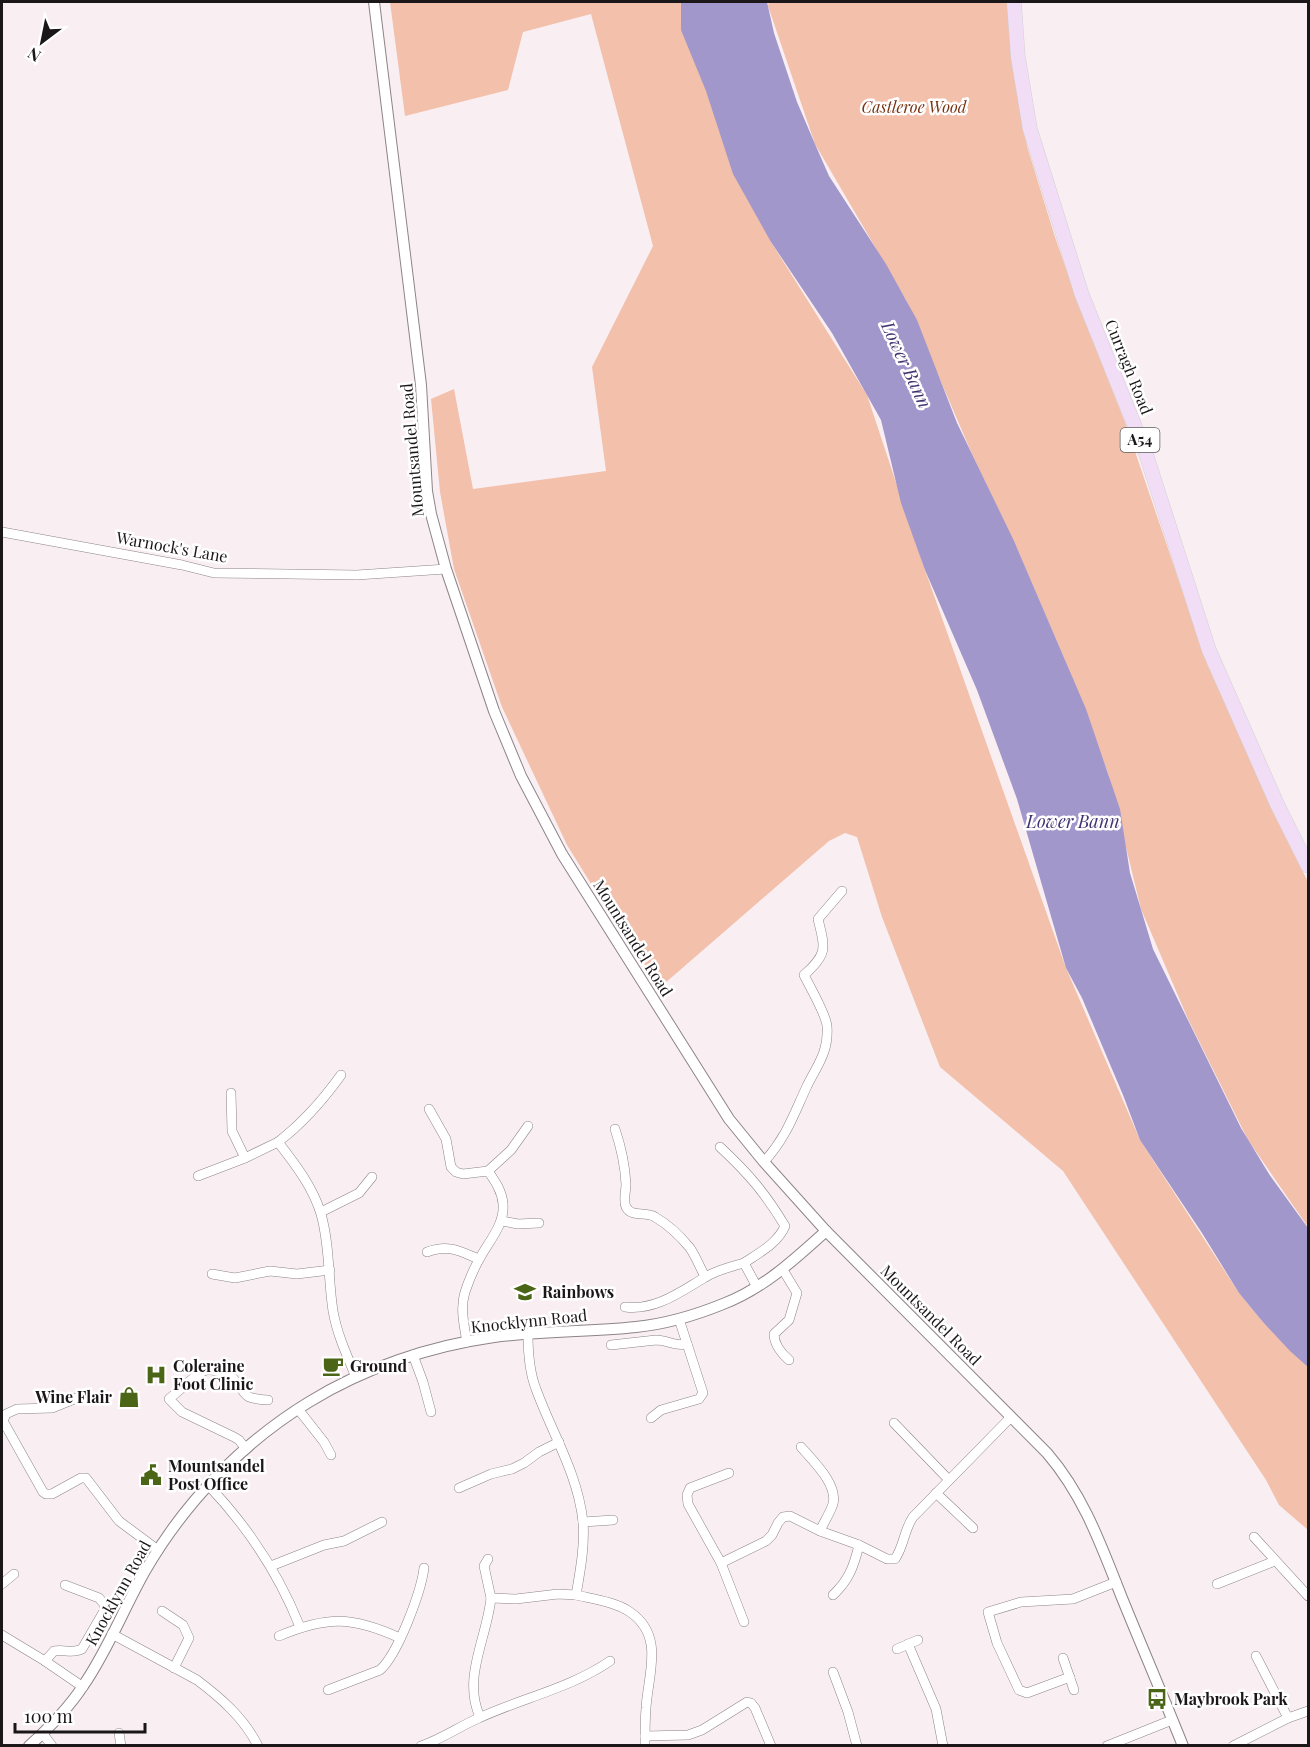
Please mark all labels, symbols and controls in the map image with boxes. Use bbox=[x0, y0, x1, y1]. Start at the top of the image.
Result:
north arrow bbox=[12, 12, 72, 72]
text: N bbox=[23, 43, 44, 67]
park label: Castleroe Wood bbox=[862, 96, 968, 117]
water label: Lower Bann bbox=[876, 316, 937, 412]
street label: Curragh Road bbox=[1101, 316, 1158, 417]
street label: Mountsandel Road bbox=[395, 382, 428, 518]
road number: A54 bbox=[1120, 428, 1160, 452]
street label: Warnock's Lane bbox=[114, 526, 229, 567]
water label: Lower Bann bbox=[1025, 809, 1120, 833]
street label: Mountsandel Road bbox=[589, 875, 678, 1000]
street label: Mountsandel Road bbox=[877, 1260, 986, 1369]
school or university icon: Rainbows bbox=[513, 1280, 537, 1304]
place label: Rainbows bbox=[542, 1281, 614, 1302]
street label: Knocklynn Road bbox=[470, 1304, 588, 1337]
cafe icon: Ground bbox=[321, 1354, 345, 1378]
place label: Coleraine Foot Clinic bbox=[173, 1355, 254, 1394]
place label: Ground bbox=[350, 1355, 408, 1376]
hospital icon: Coleraine Foot Clinic bbox=[144, 1363, 168, 1387]
shop icon: Wine Flair bbox=[117, 1385, 141, 1409]
place label: Wine Flair bbox=[34, 1386, 113, 1407]
place label: Mountsandel Post Office bbox=[168, 1455, 265, 1494]
public building icon: Mountsandel Post Office bbox=[139, 1463, 163, 1487]
street label: Knocklynn Road bbox=[80, 1536, 155, 1649]
bus stop icon: Maybrook Park bbox=[1145, 1687, 1169, 1711]
place label: Maybrook Park bbox=[1174, 1688, 1288, 1709]
scale bar bbox=[15, 1696, 146, 1734]
text: 100 m bbox=[24, 1704, 73, 1728]

